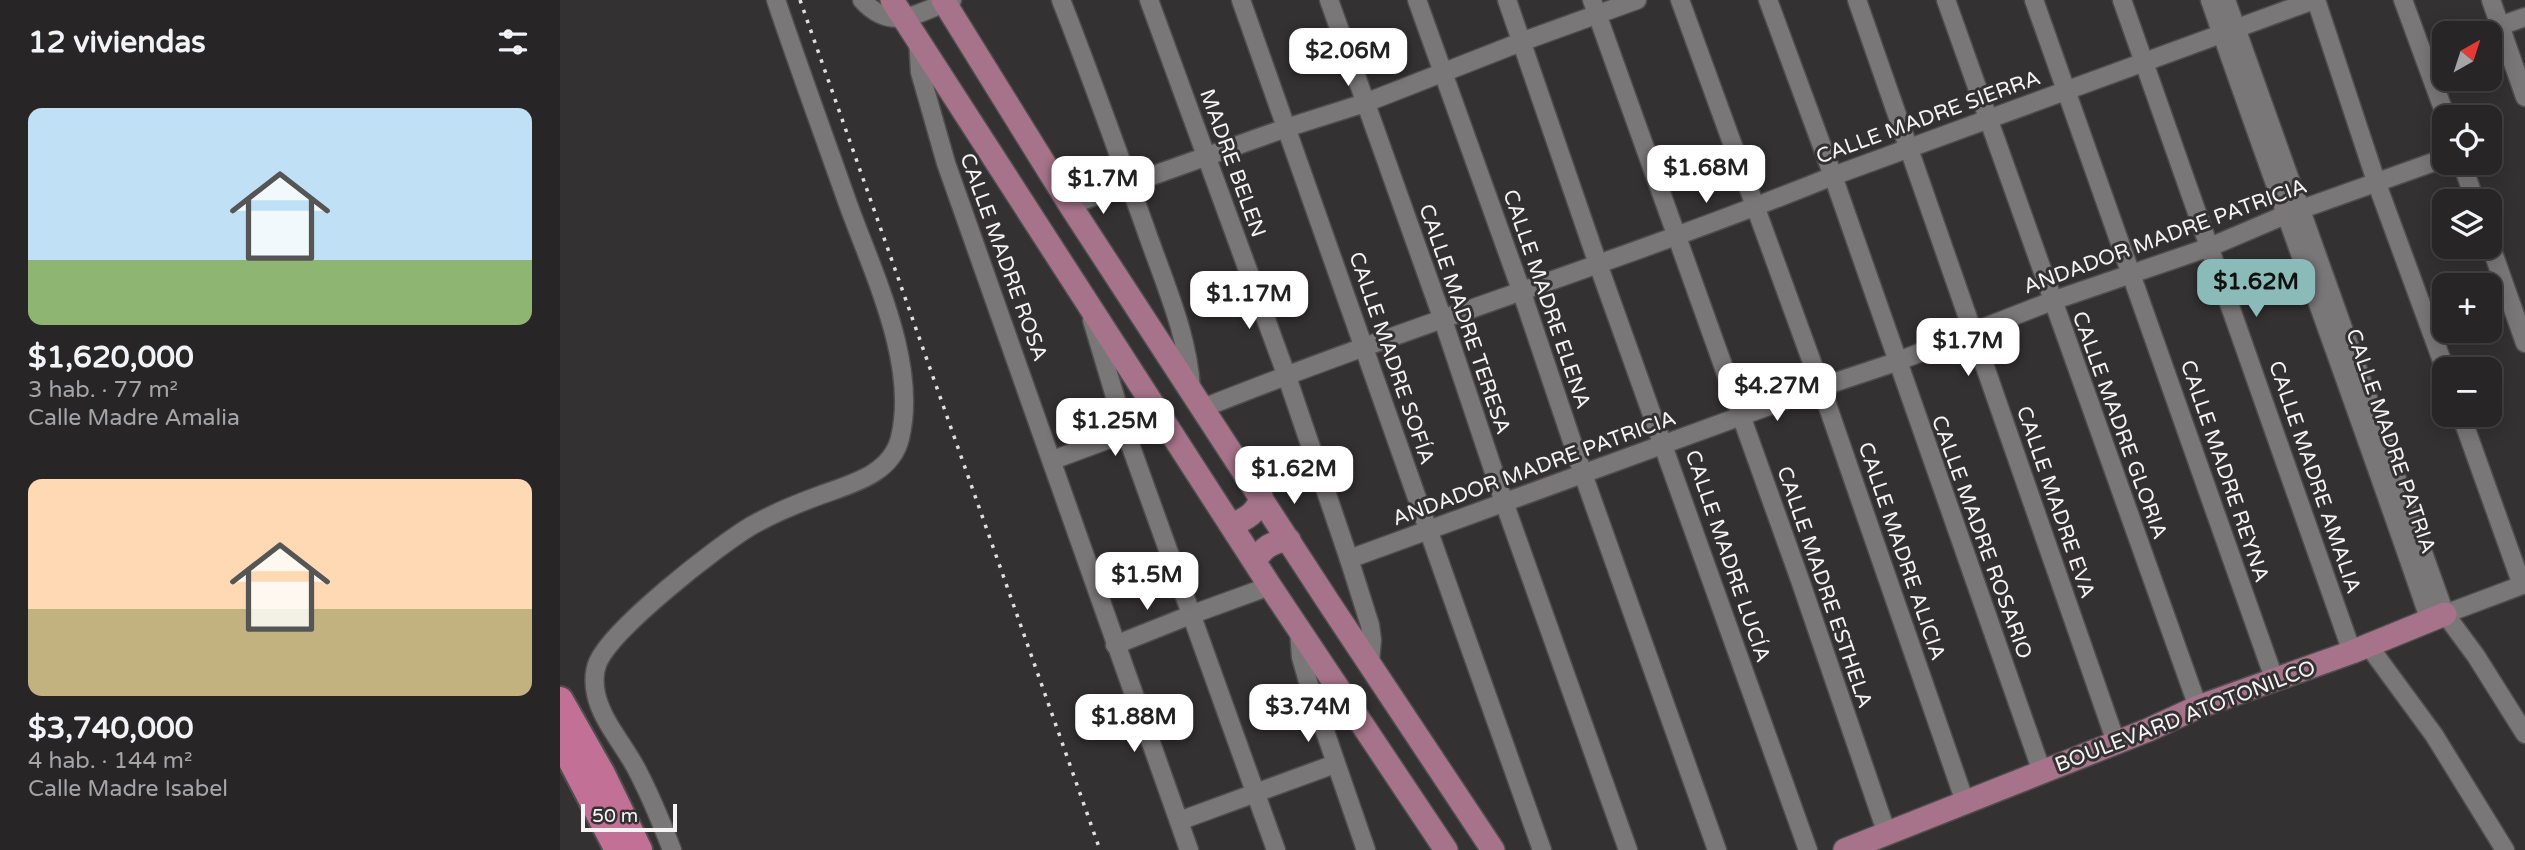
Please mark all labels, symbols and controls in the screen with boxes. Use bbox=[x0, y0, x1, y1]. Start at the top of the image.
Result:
north arrow bbox=[2432, 21, 2502, 91]
map controls bbox=[2432, 21, 2502, 427]
icon: filters bbox=[494, 23, 532, 61]
text: 12 viviendas bbox=[28, 24, 206, 61]
pin: $2.06M bbox=[1291, 28, 1405, 88]
text: $2.06M bbox=[1305, 37, 1391, 65]
street label: CALLE MADRE SIERRA bbox=[1813, 65, 2044, 170]
street label: MADRE BELEN bbox=[1194, 86, 1271, 241]
button: locate bbox=[2432, 105, 2502, 175]
pin: $1.68M bbox=[1649, 146, 1763, 205]
street label: CALLE MADRE ROSA bbox=[954, 150, 1053, 365]
icon: home bbox=[217, 153, 343, 279]
text: $1.68M bbox=[1663, 154, 1749, 182]
pin: $1.7M bbox=[1054, 156, 1152, 216]
text: $1.7M bbox=[1067, 165, 1139, 193]
street label: ANDADOR MADRE PATRICIA bbox=[2020, 173, 2310, 300]
street label: CALLE MADRE ELENA bbox=[1497, 186, 1596, 412]
button: layers bbox=[2432, 189, 2502, 259]
street label: CALLE MADRE TERESA bbox=[1413, 201, 1516, 438]
street label: CALLE MADRE SOFÍA bbox=[1343, 249, 1440, 468]
pin: $1.62M bbox=[2199, 260, 2313, 319]
text: $1.62M bbox=[2213, 268, 2299, 296]
pin: $1.17M bbox=[1192, 272, 1306, 331]
button: + bbox=[2432, 273, 2502, 343]
text: $1.17M bbox=[1206, 280, 1292, 308]
street label: CALLE MADRE GLORIA bbox=[2067, 308, 2172, 542]
pin: $1.7M bbox=[1919, 318, 2017, 378]
street label: CALLE MADRE PATRIA bbox=[2340, 326, 2441, 557]
text: $1.7M bbox=[1932, 327, 2004, 355]
text: $1,620,000 bbox=[28, 339, 194, 376]
street label: CALLE MADRE REYNA bbox=[2175, 357, 2274, 585]
button: − bbox=[2432, 357, 2502, 427]
street label: CALLE MADRE AMALIA bbox=[2263, 358, 2366, 597]
pin: $4.27M bbox=[1720, 364, 1834, 423]
text: $4.27M bbox=[1734, 372, 1820, 400]
text: 3 hab. · 77 m² bbox=[28, 376, 178, 404]
pin: $1.25M bbox=[1058, 398, 1172, 458]
street label: CALLE MADRE EVA bbox=[2011, 403, 2100, 602]
text: Calle Madre Amalia bbox=[28, 404, 240, 432]
street label: ANDADOR MADRE PATRICIA bbox=[1389, 405, 1679, 532]
text: $1.25M bbox=[1072, 407, 1158, 435]
street label: CALLE MADRE ROSARIO bbox=[1926, 412, 2037, 662]
street label: CALLE MADRE ALICIA bbox=[1852, 439, 1951, 663]
pin: $1.62M bbox=[1237, 447, 1351, 506]
street label: CALLE MADRE LUCÍA bbox=[1679, 447, 1776, 666]
text: $1.62M bbox=[1251, 455, 1337, 483]
street label: CALLE MADRE ESTHELA bbox=[1771, 463, 1878, 711]
icon: home bbox=[217, 524, 343, 650]
pin: $1.5M bbox=[1098, 552, 1196, 612]
text: $1.5M bbox=[1111, 561, 1183, 589]
street label: BOULEVARD ATOTONILCO bbox=[2051, 655, 2319, 778]
pin: $3.74M bbox=[1251, 684, 1365, 744]
text: $3.74M bbox=[1265, 693, 1351, 721]
pin: $1.88M bbox=[1077, 694, 1191, 754]
text: $1.88M bbox=[1091, 703, 1177, 731]
text: $3,740,000 bbox=[28, 710, 194, 747]
text: 4 hab. · 144 m² bbox=[28, 747, 193, 775]
text: Calle Madre Isabel bbox=[28, 775, 228, 803]
scale bar bbox=[581, 801, 677, 833]
text: 50 m bbox=[592, 805, 638, 827]

